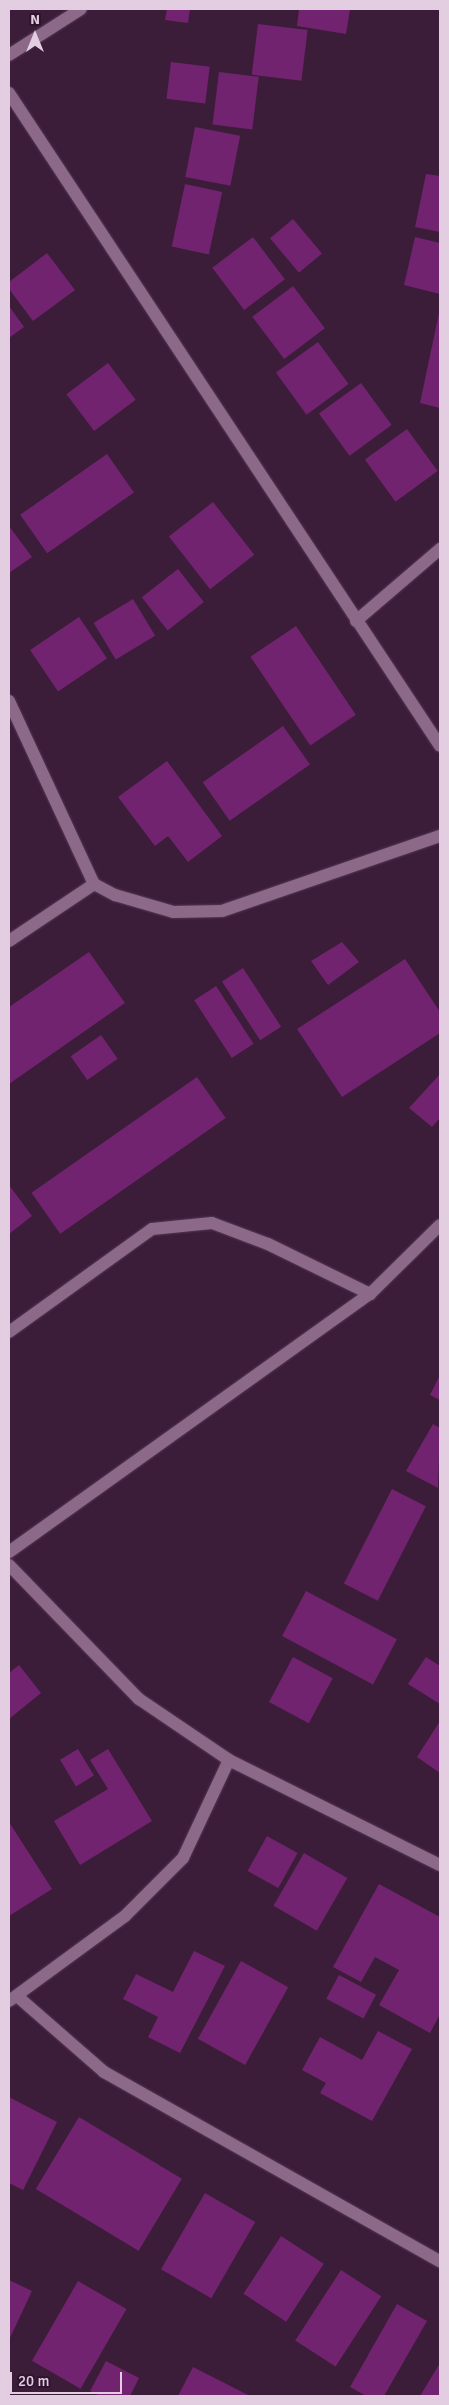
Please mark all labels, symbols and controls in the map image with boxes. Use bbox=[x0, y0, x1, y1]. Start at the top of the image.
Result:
north arrow bbox=[10, 10, 60, 60]
text: N bbox=[30, 11, 40, 28]
scale bar bbox=[12, 2362, 125, 2394]
text: 20 m bbox=[18, 2372, 49, 2390]

